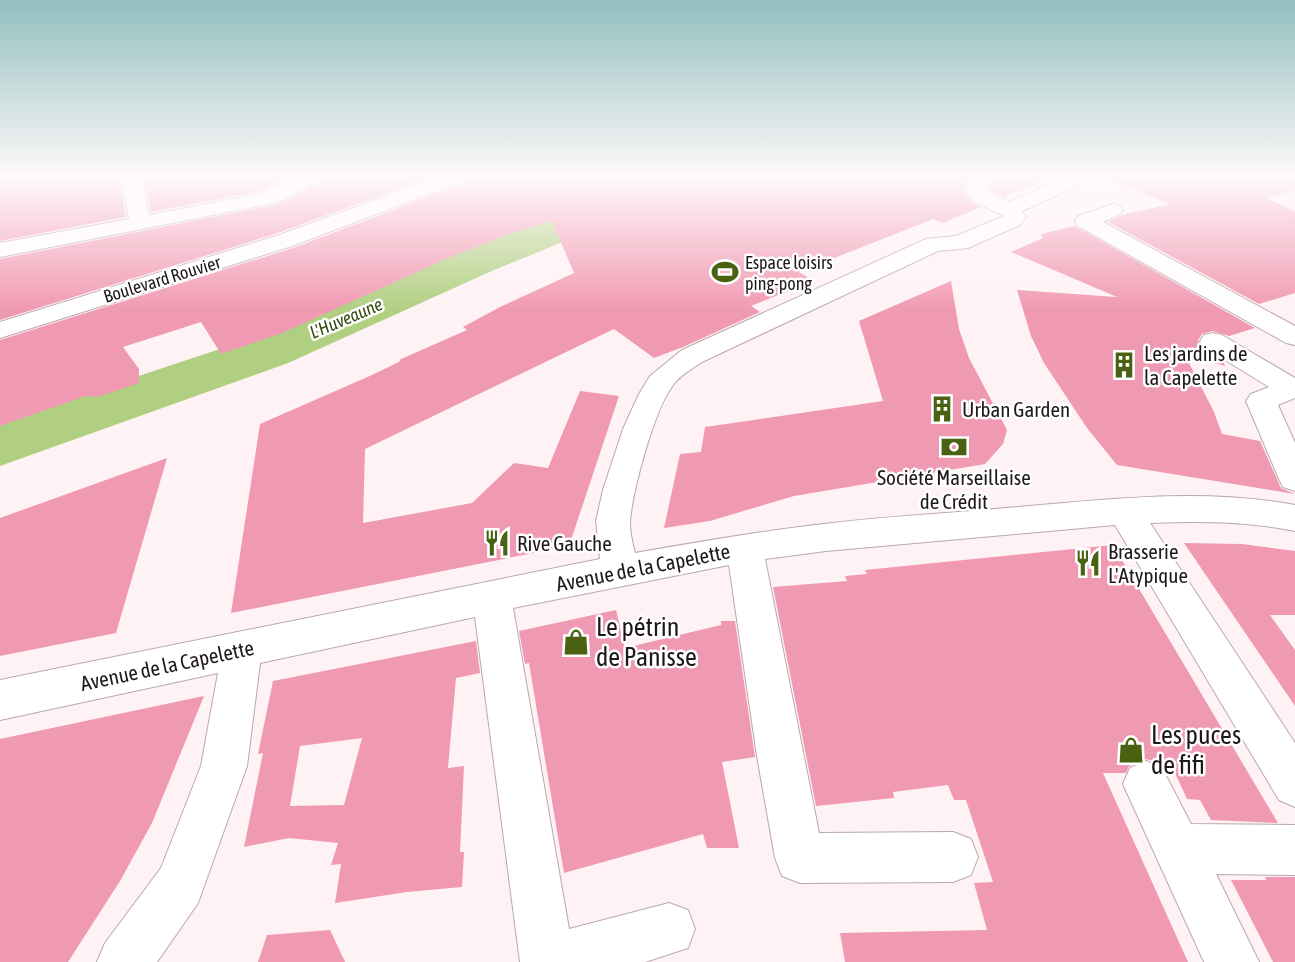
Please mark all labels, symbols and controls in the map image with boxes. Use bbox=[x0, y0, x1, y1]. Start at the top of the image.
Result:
street label: Boulevard Rouvier bbox=[101, 251, 224, 307]
place label: Espace loisirs ping-pong bbox=[745, 252, 833, 294]
sports icon: Espace loisirs ping-pong bbox=[710, 257, 740, 287]
water label: L'Huveaune bbox=[306, 293, 386, 343]
place label: Les jardins de la Capelette bbox=[1144, 341, 1248, 389]
building icon: Les jardins de la Capelette bbox=[1109, 350, 1139, 380]
building icon: Urban Garden bbox=[927, 394, 957, 424]
place label: Urban Garden bbox=[962, 397, 1070, 421]
bank icon: Société Marseillaise de Crédit bbox=[939, 432, 969, 462]
place label: Société Marseillaise de Crédit bbox=[877, 465, 1031, 513]
restaurant icon: Rive Gauche bbox=[482, 528, 512, 558]
place label: Rive Gauche bbox=[517, 531, 612, 555]
street label: Avenue de la Capelette bbox=[554, 538, 732, 596]
place label: Brasserie L'Atypique bbox=[1108, 539, 1188, 587]
restaurant icon: Brasserie L'Atypique bbox=[1073, 548, 1103, 578]
place label: Le pétrin de Panisse bbox=[596, 612, 697, 672]
shop icon: Le pétrin de Panisse bbox=[561, 627, 591, 657]
street label: Avenue de la Capelette bbox=[78, 635, 256, 695]
place label: Les puces de fifi bbox=[1151, 720, 1241, 780]
shop icon: Les puces de fifi bbox=[1116, 735, 1146, 765]

